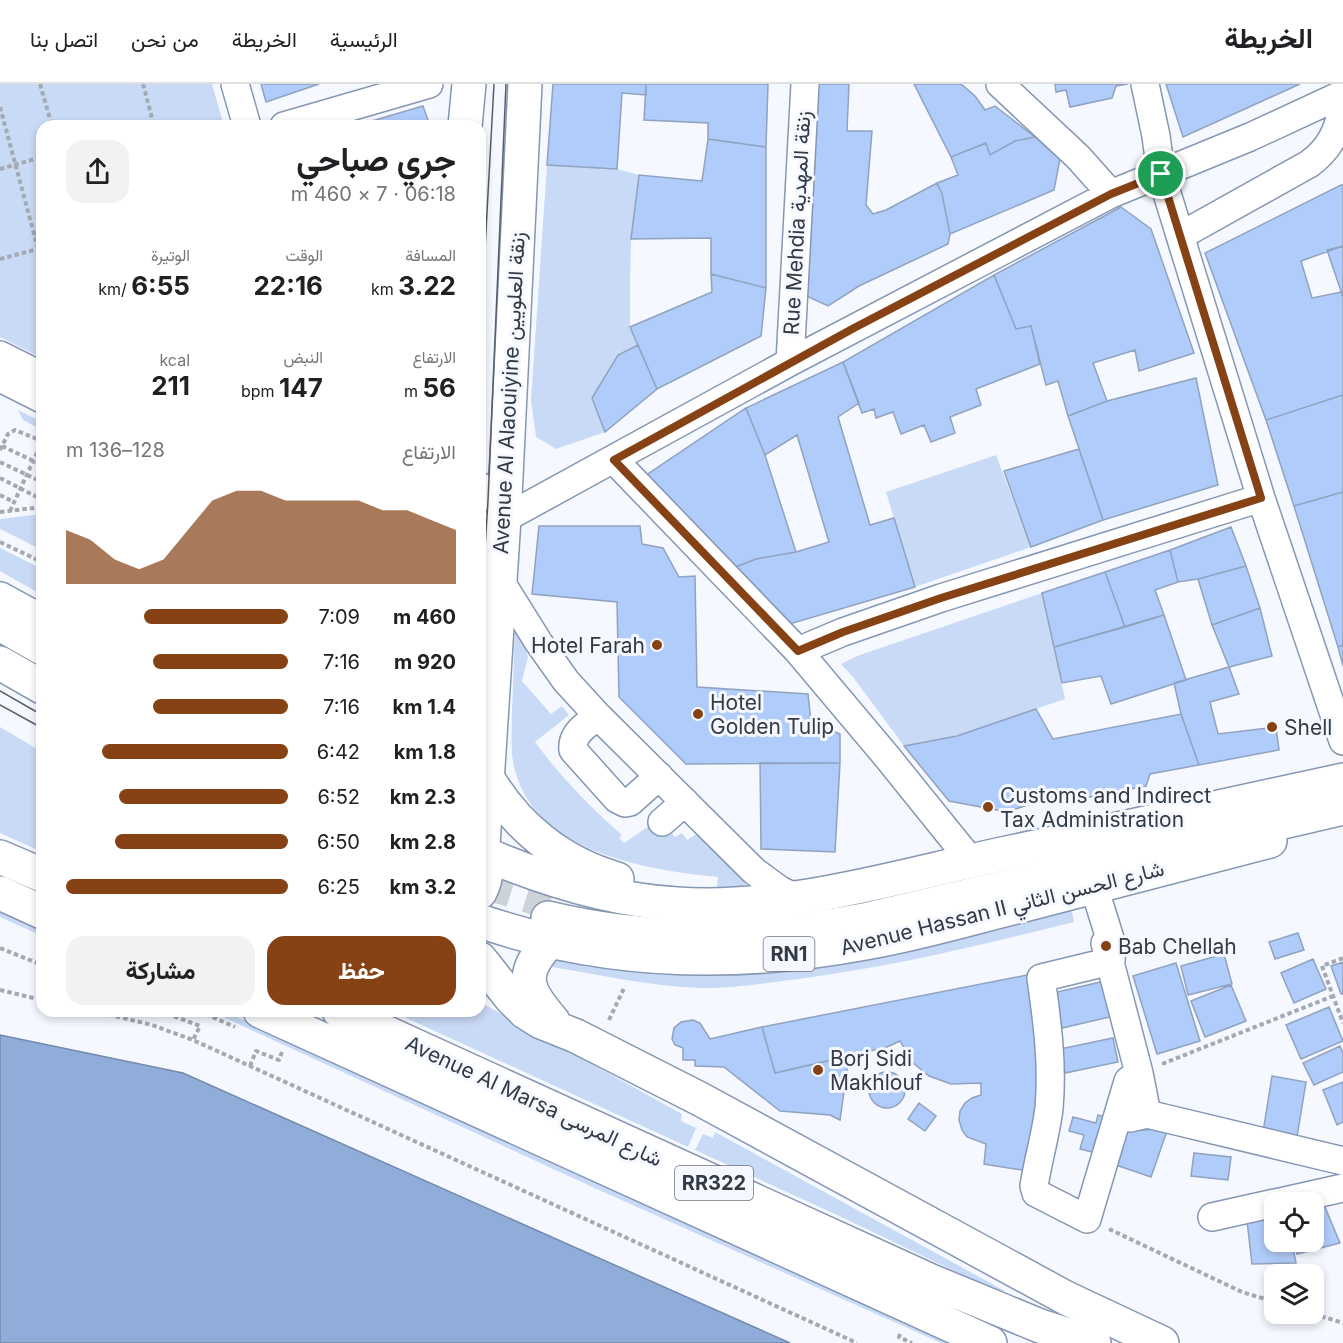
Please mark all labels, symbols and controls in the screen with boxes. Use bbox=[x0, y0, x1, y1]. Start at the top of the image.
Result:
text: الخريطة bbox=[1224, 21, 1313, 55]
text: اتصل بنا bbox=[30, 27, 98, 52]
text: من نحن bbox=[131, 27, 199, 52]
text: الخريطة bbox=[232, 27, 297, 52]
text: الرئيسية bbox=[330, 27, 398, 52]
street label: Rue Mehdia زنقة المهدية bbox=[779, 110, 816, 336]
text: جري صباحي bbox=[296, 139, 456, 179]
button: share bbox=[66, 140, 129, 203]
pin bbox=[1135, 148, 1186, 199]
icon: arrive bbox=[1144, 157, 1177, 190]
text: 06:18 · 7 × 460 m bbox=[291, 182, 456, 206]
street label: Avenue Al Alaouiyine زنقة العلويين bbox=[488, 231, 531, 555]
text: الوتيرة bbox=[151, 245, 190, 265]
text: الوقت bbox=[285, 245, 323, 265]
text: المسافة bbox=[405, 245, 456, 265]
text: 6:55 bbox=[131, 270, 190, 301]
text: 22:16 bbox=[253, 270, 323, 301]
text: 3.22 bbox=[398, 270, 456, 301]
text: /km bbox=[98, 279, 131, 299]
text: km bbox=[371, 279, 398, 299]
text: النبض bbox=[283, 347, 323, 367]
text: الارتفاع bbox=[413, 347, 456, 367]
text: kcal bbox=[159, 350, 190, 370]
text: 211 bbox=[151, 370, 190, 401]
text: 147 bbox=[279, 372, 323, 403]
text: 56 bbox=[422, 372, 456, 403]
text: bpm bbox=[241, 381, 279, 401]
text: m bbox=[404, 381, 422, 401]
text: 128–136 m bbox=[66, 438, 165, 462]
text: الارتفاع bbox=[402, 440, 456, 464]
text: 7:09 bbox=[319, 605, 360, 629]
text: 460 m bbox=[393, 605, 456, 629]
place label: Hotel Farah bbox=[531, 633, 645, 658]
marker: Hotel Farah bbox=[650, 638, 664, 652]
text: 7:16 bbox=[323, 650, 360, 674]
text: 920 m bbox=[394, 650, 456, 674]
place label: Hotel Golden Tulip bbox=[710, 690, 834, 739]
text: 7:16 bbox=[323, 695, 360, 719]
text: 1.4 km bbox=[393, 695, 456, 719]
marker: Hotel Golden Tulip bbox=[691, 707, 705, 721]
place label: Shell bbox=[1284, 715, 1332, 740]
marker: Shell bbox=[1265, 720, 1279, 734]
text: 6:42 bbox=[317, 740, 360, 764]
text: 1.8 km bbox=[394, 740, 456, 764]
place label: Customs and Indirect Tax Administration bbox=[1000, 783, 1211, 832]
text: 6:52 bbox=[317, 785, 360, 809]
text: 2.3 km bbox=[390, 785, 456, 809]
marker: Customs and Indirect Tax Administration bbox=[981, 800, 995, 814]
text: 6:50 bbox=[317, 830, 360, 854]
text: 2.8 km bbox=[390, 830, 456, 854]
street label: Avenue Hassan II شارع الحسن الثاني bbox=[838, 856, 1168, 965]
text: 6:25 bbox=[317, 875, 360, 899]
text: 3.2 km bbox=[390, 875, 456, 899]
place label: Bab Chellah bbox=[1118, 934, 1237, 959]
button: مشاركة bbox=[66, 936, 255, 1005]
button: حفظ bbox=[267, 936, 456, 1005]
road number: RN1 bbox=[764, 937, 814, 971]
marker: Bab Chellah bbox=[1099, 939, 1113, 953]
street label: Avenue Al Marsa شارع المرسى bbox=[401, 1030, 666, 1173]
place label: Borj Sidi Makhlouf bbox=[830, 1046, 923, 1095]
marker: Borj Sidi Makhlouf bbox=[811, 1063, 825, 1077]
road number: RR322 bbox=[675, 1166, 753, 1200]
map controls bbox=[1264, 1192, 1324, 1324]
button: locate bbox=[1264, 1192, 1324, 1252]
button: layers bbox=[1264, 1264, 1324, 1324]

